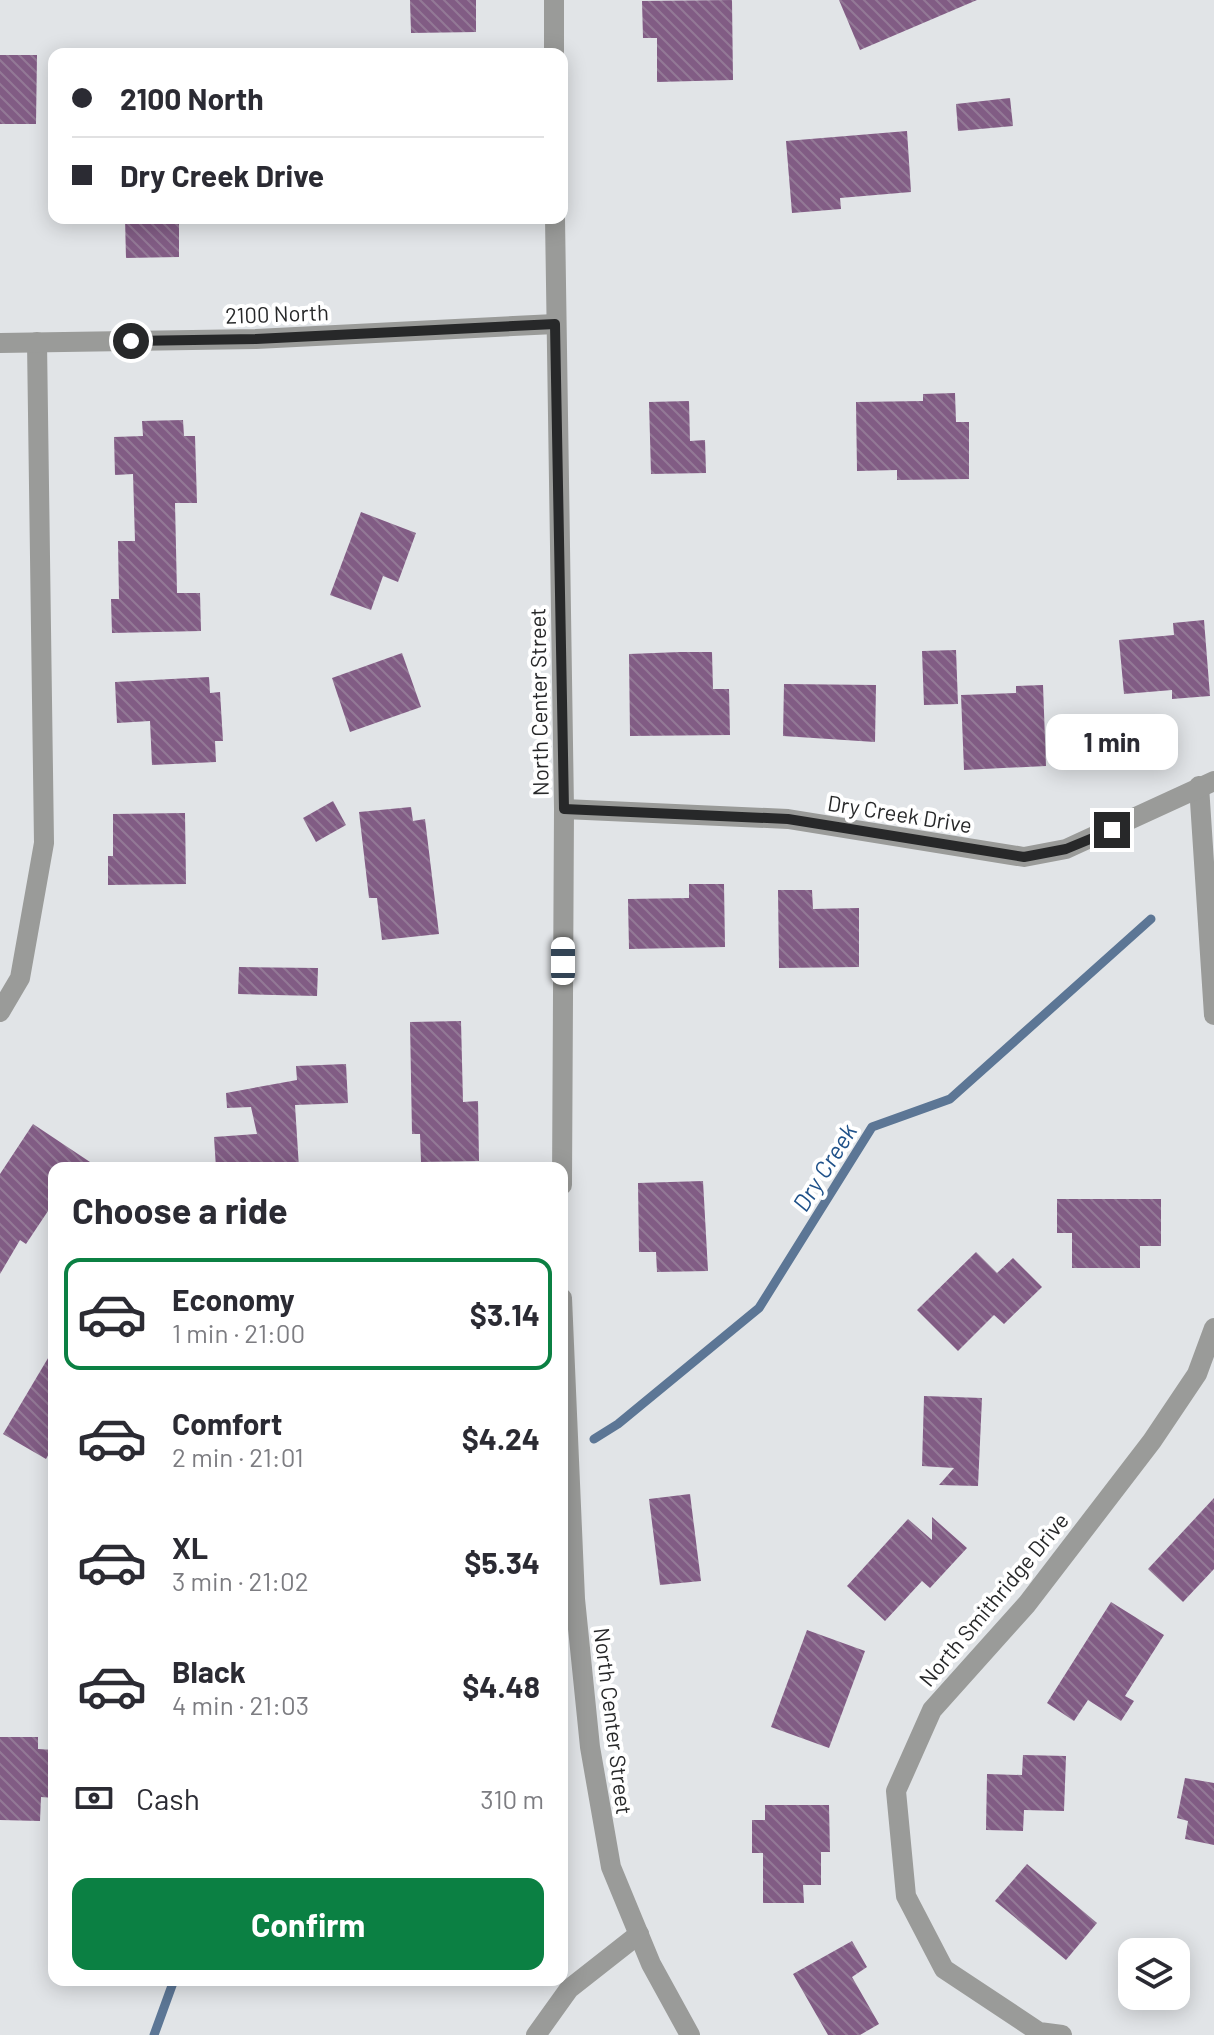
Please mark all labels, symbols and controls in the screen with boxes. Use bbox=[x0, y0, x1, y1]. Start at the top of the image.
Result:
text: 2100 North bbox=[120, 80, 264, 116]
text: Dry Creek Drive bbox=[120, 157, 324, 193]
street label: 2100 North bbox=[225, 298, 329, 328]
route start bbox=[113, 323, 149, 359]
street label: North Center Street bbox=[523, 608, 553, 796]
callout: 1 min bbox=[1046, 714, 1178, 770]
text: 1 min bbox=[1084, 726, 1140, 757]
street label: Dry Creek Drive bbox=[826, 789, 974, 837]
route end bbox=[1094, 812, 1130, 848]
car bbox=[551, 937, 575, 985]
water label: Dry Creek bbox=[786, 1118, 862, 1216]
text: Choose a ride bbox=[72, 1188, 288, 1231]
icon: car bbox=[76, 1278, 148, 1350]
text: Economy bbox=[172, 1281, 295, 1317]
text: $3.14 bbox=[470, 1296, 540, 1332]
text: 1 min · 21:00 bbox=[172, 1317, 305, 1348]
icon: car bbox=[76, 1402, 148, 1474]
text: Comfort bbox=[172, 1405, 282, 1441]
text: $4.24 bbox=[462, 1420, 540, 1456]
text: 2 min · 21:01 bbox=[172, 1441, 304, 1472]
street label: North Smithridge Drive bbox=[913, 1507, 1073, 1691]
icon: car bbox=[76, 1526, 148, 1598]
text: XL bbox=[172, 1529, 208, 1565]
text: $5.34 bbox=[464, 1544, 540, 1580]
text: 3 min · 21:02 bbox=[172, 1565, 309, 1596]
street label: North Center Street bbox=[590, 1626, 638, 1816]
icon: car bbox=[76, 1650, 148, 1722]
text: Black bbox=[172, 1653, 246, 1689]
text: $4.48 bbox=[462, 1668, 540, 1704]
text: 4 min · 21:03 bbox=[172, 1689, 309, 1720]
icon: cash bbox=[72, 1776, 116, 1820]
text: Cash bbox=[136, 1780, 200, 1816]
text: 310 m bbox=[480, 1783, 544, 1814]
button: Confirm bbox=[72, 1878, 544, 1970]
map controls bbox=[1118, 1938, 1190, 2010]
button: layers bbox=[1118, 1938, 1190, 2010]

